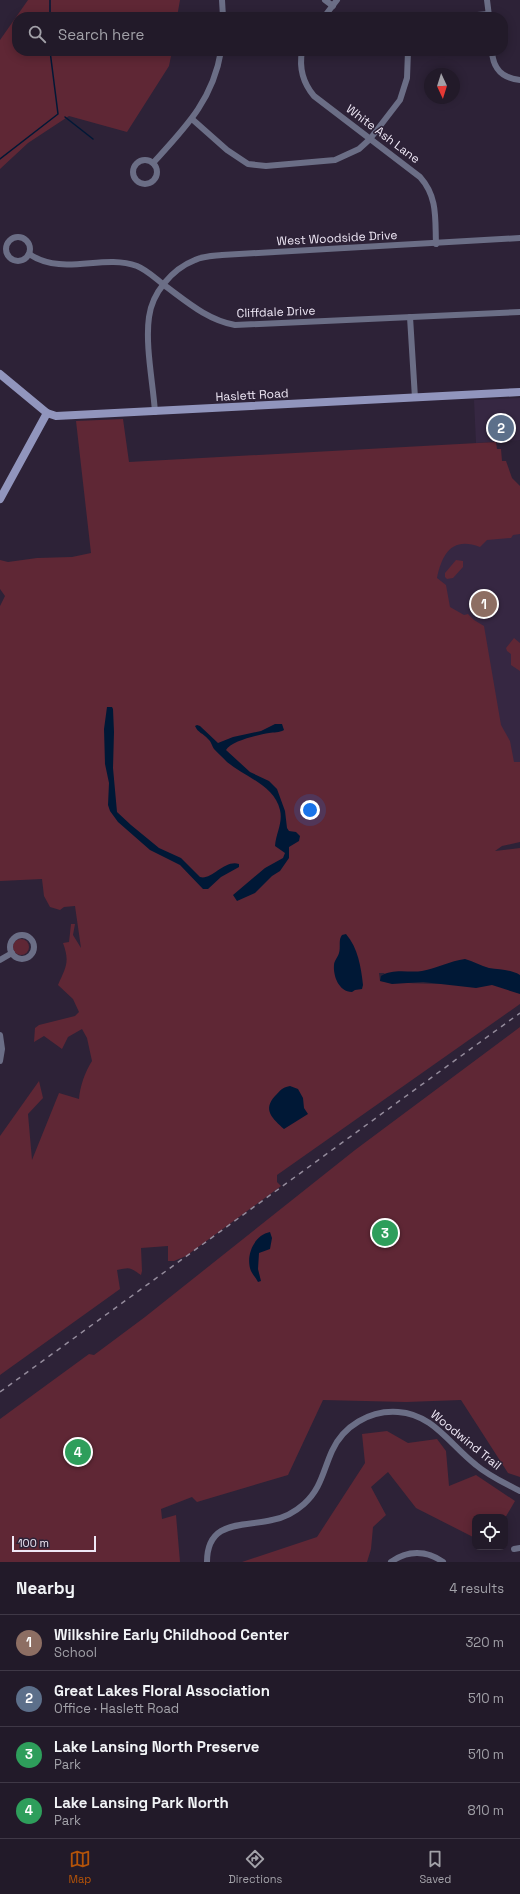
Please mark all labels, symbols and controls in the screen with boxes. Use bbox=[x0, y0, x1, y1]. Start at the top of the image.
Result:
search box bbox=[12, 12, 508, 56]
icon: search bbox=[26, 23, 48, 45]
text: Search here bbox=[58, 25, 144, 44]
north arrow bbox=[424, 68, 460, 104]
street label: White Ash Lane bbox=[343, 101, 423, 167]
street label: West Woodside Drive bbox=[276, 227, 398, 249]
street label: Cliffdale Drive bbox=[236, 303, 316, 321]
street label: Haslett Road bbox=[215, 385, 289, 405]
pin: 2 bbox=[488, 413, 514, 443]
pin: 1 bbox=[471, 589, 497, 619]
your location bbox=[300, 800, 320, 820]
pin: 3 bbox=[372, 1218, 398, 1248]
street label: Woodwind Trail bbox=[427, 1407, 505, 1473]
pin: 4 bbox=[65, 1437, 91, 1467]
map controls bbox=[472, 1514, 508, 1550]
button: locate bbox=[472, 1514, 508, 1550]
scale bar bbox=[12, 1534, 96, 1553]
text: 100 m bbox=[18, 1536, 49, 1550]
text: Nearby bbox=[16, 1577, 75, 1599]
text: 4 results bbox=[449, 1580, 504, 1597]
text: Wilkshire Early Childhood Center bbox=[54, 1625, 289, 1644]
text: 1 bbox=[26, 1634, 32, 1651]
text: 320 m bbox=[465, 1634, 504, 1651]
text: School bbox=[54, 1644, 97, 1661]
text: Great Lakes Floral Association bbox=[54, 1681, 270, 1700]
text: 2 bbox=[25, 1690, 33, 1707]
text: 510 m bbox=[468, 1690, 504, 1707]
text: Office · Haslett Road bbox=[54, 1700, 179, 1717]
text: Lake Lansing North Preserve bbox=[54, 1737, 259, 1756]
text: 3 bbox=[25, 1746, 33, 1763]
text: 510 m bbox=[468, 1746, 504, 1763]
text: Park bbox=[54, 1756, 81, 1773]
text: Lake Lansing Park North bbox=[54, 1793, 229, 1812]
text: 4 bbox=[25, 1802, 33, 1819]
text: 810 m bbox=[468, 1802, 504, 1819]
text: Park bbox=[54, 1812, 81, 1829]
tab: Map bbox=[69, 1848, 91, 1886]
tab: Directions bbox=[228, 1848, 282, 1886]
tab: Saved bbox=[419, 1848, 451, 1886]

